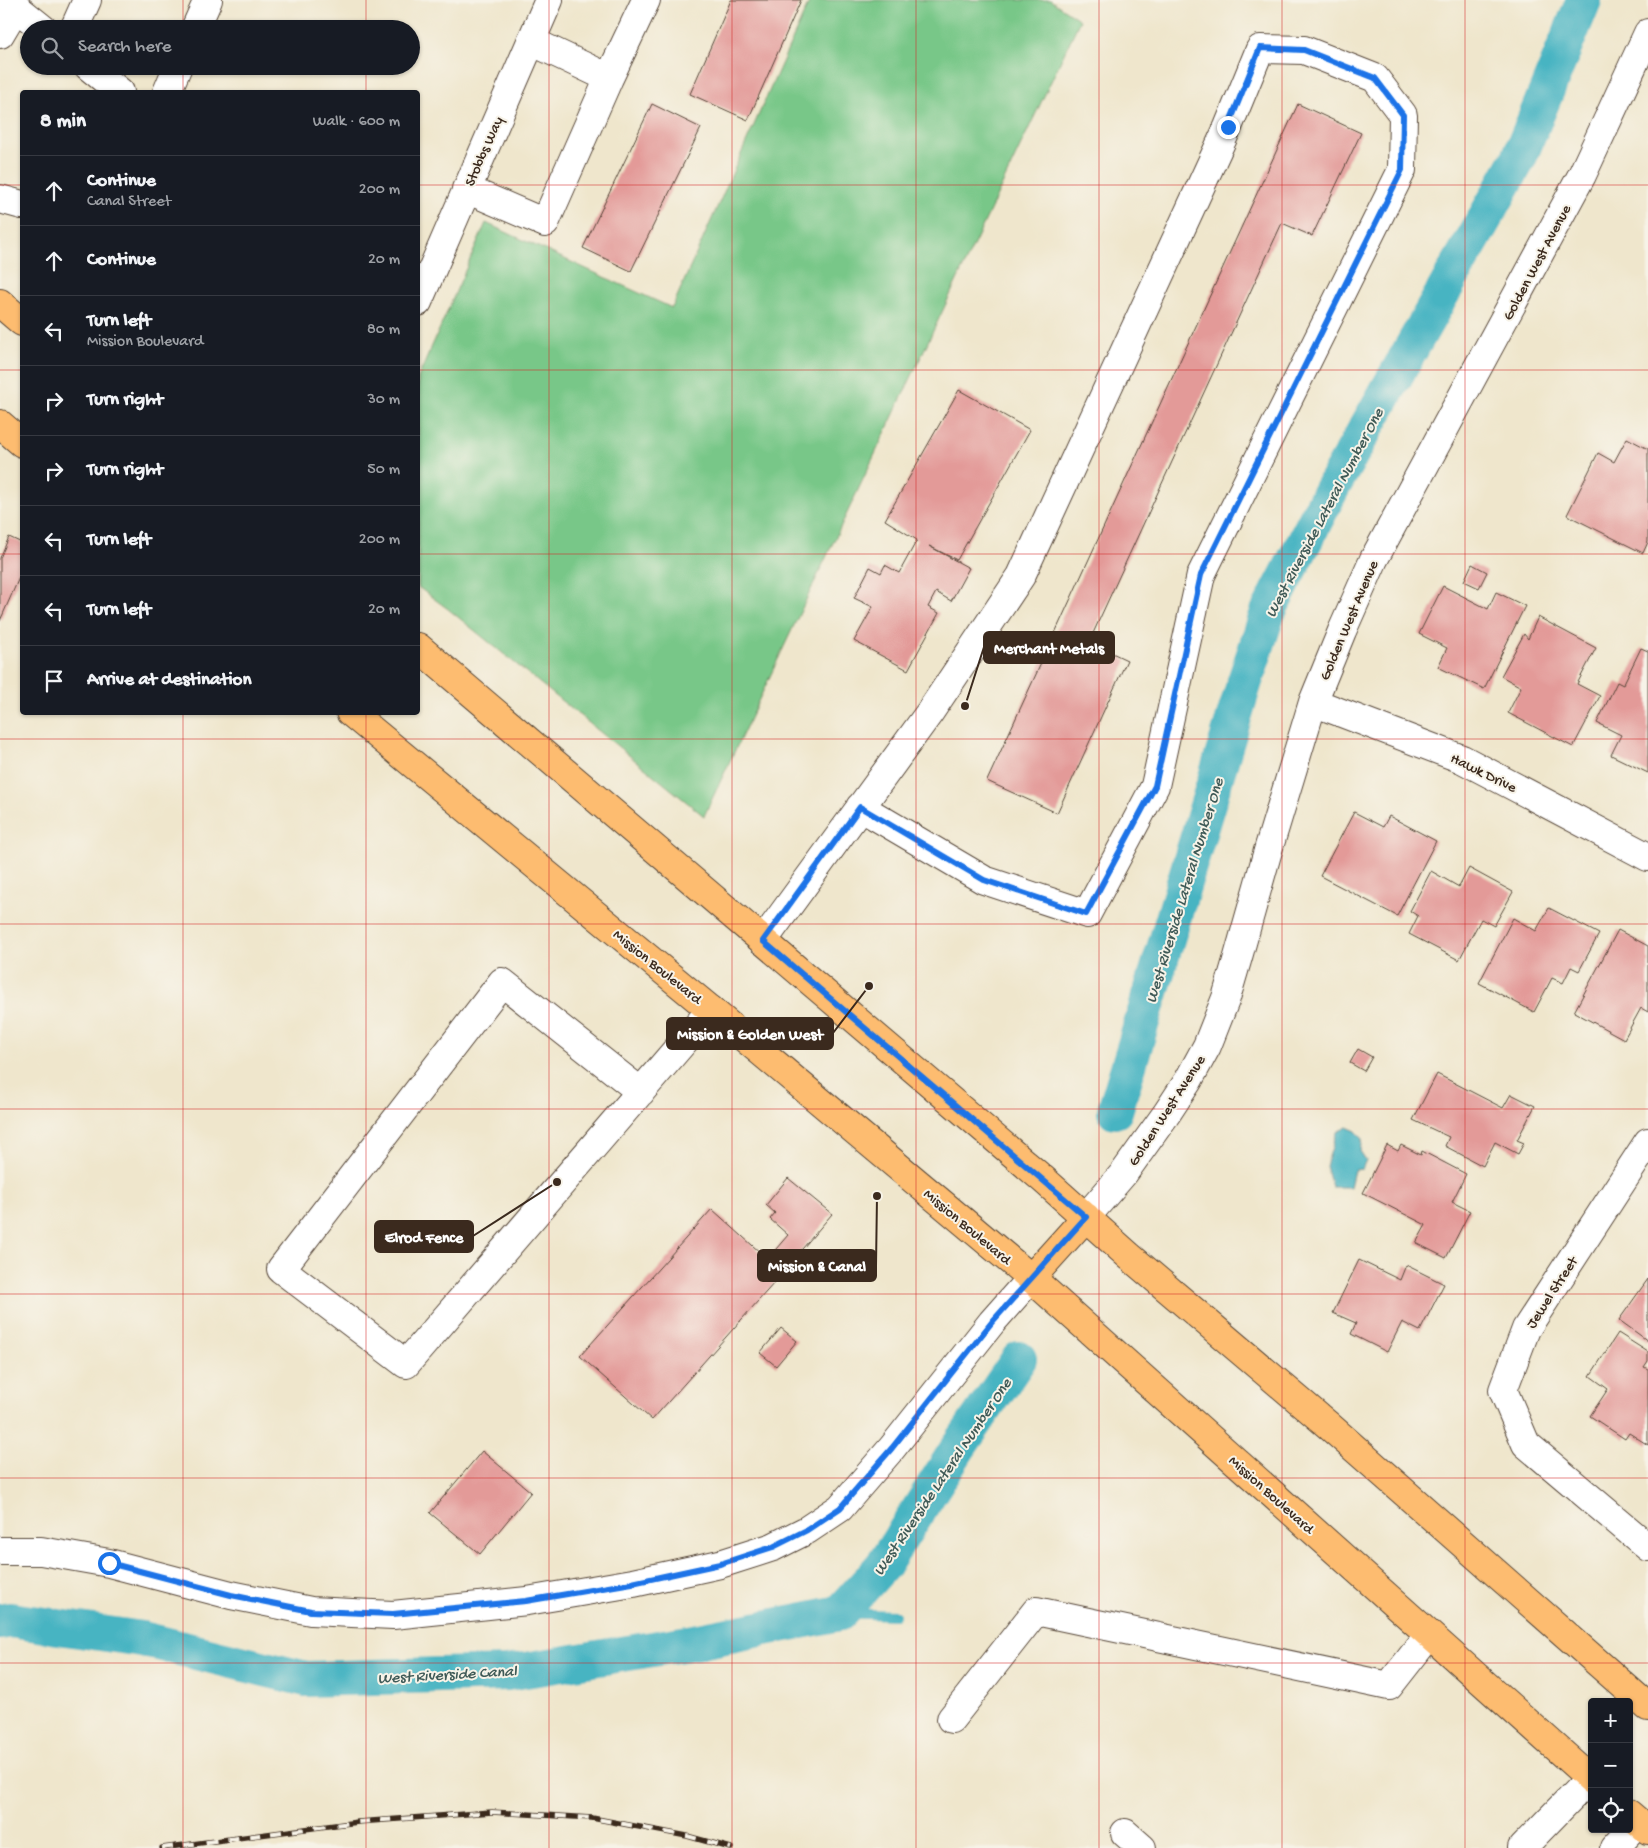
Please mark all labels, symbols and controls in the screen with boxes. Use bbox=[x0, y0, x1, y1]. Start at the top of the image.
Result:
search box bbox=[20, 20, 420, 75]
icon: search bbox=[38, 34, 66, 62]
text: Search here bbox=[78, 36, 172, 59]
text: 8 min bbox=[40, 110, 86, 135]
text: Walk · 600 m bbox=[313, 113, 400, 132]
street label: Stobbs Way bbox=[462, 114, 508, 189]
route end bbox=[1217, 116, 1240, 139]
text: Continue bbox=[87, 170, 156, 193]
icon: ahead bbox=[40, 177, 68, 205]
text: 200 m bbox=[359, 181, 400, 200]
text: Canal Street bbox=[87, 193, 171, 212]
street label: Golden West Avenue bbox=[1500, 202, 1576, 324]
icon: ahead bbox=[40, 247, 68, 275]
text: Continue bbox=[87, 249, 156, 272]
text: 20 m bbox=[368, 251, 400, 270]
text: Turn left bbox=[87, 310, 151, 333]
icon: left bbox=[40, 317, 68, 345]
text: 80 m bbox=[367, 321, 400, 340]
text: Mission Boulevard bbox=[87, 333, 203, 352]
icon: right bbox=[40, 387, 68, 415]
text: Turn right bbox=[87, 389, 163, 412]
text: 30 m bbox=[367, 391, 400, 410]
water label: West Riverside Lateral Number One bbox=[1263, 405, 1390, 621]
icon: right bbox=[40, 457, 68, 485]
text: Turn right bbox=[87, 459, 163, 482]
text: 50 m bbox=[367, 461, 400, 480]
icon: left bbox=[40, 527, 68, 555]
text: Turn left bbox=[87, 529, 151, 552]
text: 200 m bbox=[359, 531, 400, 550]
street label: Golden West Avenue bbox=[1316, 558, 1383, 683]
icon: left bbox=[40, 597, 68, 625]
text: Turn left bbox=[87, 599, 151, 622]
text: 20 m bbox=[368, 601, 400, 620]
callout: Merchant Metals bbox=[984, 632, 1114, 663]
text: Merchant Metals bbox=[994, 641, 1105, 660]
icon: arrive bbox=[40, 667, 68, 695]
text: Arrive at destination bbox=[87, 669, 251, 692]
street label: Hawk Drive bbox=[1447, 750, 1519, 798]
water label: West Riverside Lateral Number One bbox=[1143, 776, 1230, 1006]
street label: Mission Boulevard bbox=[609, 926, 706, 1010]
callout: Mission & Golden West bbox=[667, 1018, 833, 1049]
text: Mission & Golden West bbox=[677, 1027, 824, 1046]
street label: Golden West Avenue bbox=[1125, 1052, 1210, 1170]
street label: Mission Boulevard bbox=[919, 1186, 1015, 1270]
callout: Elrod Fence bbox=[375, 1221, 473, 1252]
text: Elrod Fence bbox=[385, 1230, 464, 1249]
callout: Mission & Canal bbox=[758, 1250, 876, 1281]
street label: Jewel Street bbox=[1523, 1252, 1584, 1332]
text: Mission & Canal bbox=[768, 1259, 867, 1278]
water label: West Riverside Lateral Number One bbox=[871, 1375, 1018, 1580]
street label: Mission Boulevard bbox=[1224, 1452, 1318, 1539]
route start bbox=[98, 1552, 121, 1575]
water label: West Riverside Canal bbox=[377, 1663, 519, 1690]
map controls bbox=[1588, 1698, 1633, 1833]
button: + bbox=[1588, 1698, 1633, 1743]
button: − bbox=[1588, 1743, 1633, 1788]
button: locate bbox=[1588, 1788, 1633, 1833]

